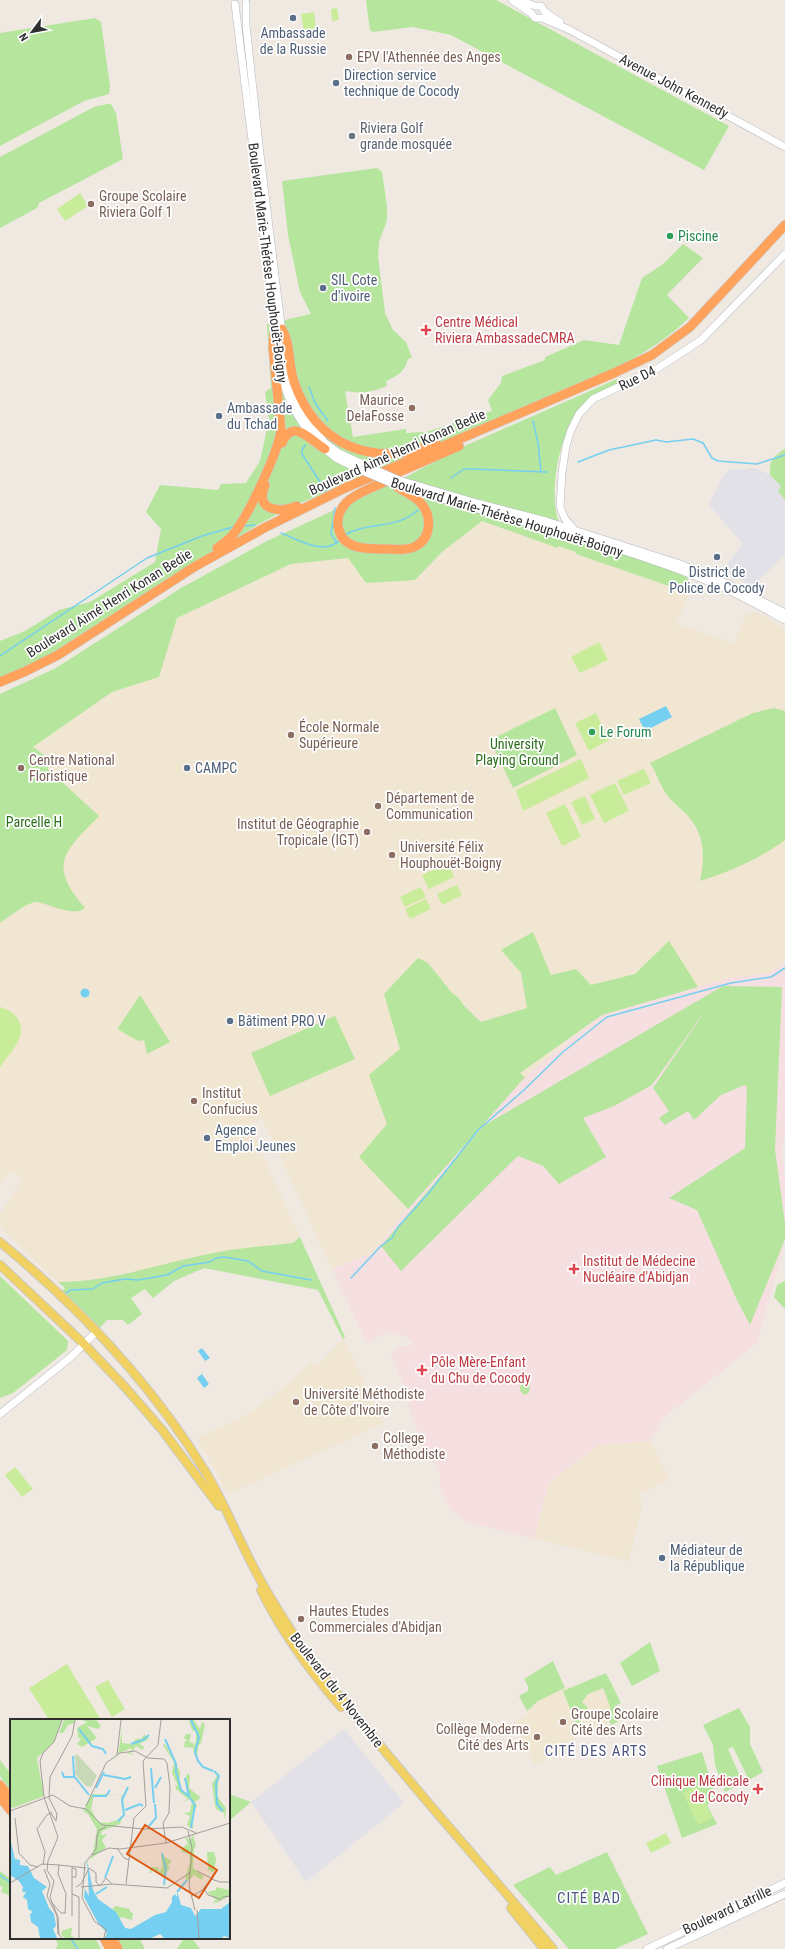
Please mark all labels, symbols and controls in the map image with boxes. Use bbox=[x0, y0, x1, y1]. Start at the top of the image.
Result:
north arrow bbox=[12, 12, 52, 52]
marker: Ambassade de la Russie bbox=[288, 13, 298, 23]
place label: Ambassade de la Russie bbox=[260, 25, 327, 57]
text: N bbox=[17, 31, 31, 43]
place label: EPV l'Athennée des Anges bbox=[357, 49, 501, 65]
street label: Avenue John Kennedy bbox=[617, 51, 731, 122]
marker: EPV l'Athennée des Anges bbox=[344, 52, 354, 62]
place label: Direction service technique de Cocody bbox=[344, 67, 460, 99]
marker: Direction service technique de Cocody bbox=[331, 78, 341, 88]
place label: Riviera Golf grande mosquée bbox=[360, 120, 452, 152]
marker: Riviera Golf grande mosquée bbox=[347, 131, 357, 141]
street label: Boulevard Marie-Thérèse Houphouët-Boigny bbox=[245, 142, 291, 384]
place label: Groupe Scolaire Riviera Golf 1 bbox=[99, 188, 187, 220]
marker: Groupe Scolaire Riviera Golf 1 bbox=[86, 199, 96, 209]
place label: Piscine bbox=[678, 228, 719, 244]
marker: Piscine bbox=[665, 231, 675, 241]
place label: SIL Cote d'ivoire bbox=[331, 272, 378, 304]
marker: SIL Cote d'ivoire bbox=[318, 283, 328, 293]
place label: Centre Médical Riviera AmbassadeCMRA bbox=[435, 314, 575, 346]
marker: Centre Médical Riviera AmbassadeCMRA bbox=[420, 324, 432, 336]
street label: Rue D4 bbox=[616, 362, 658, 394]
place label: Maurice DelaFosse bbox=[347, 392, 404, 424]
place label: Ambassade du Tchad bbox=[227, 400, 293, 432]
marker: Maurice DelaFosse bbox=[407, 403, 417, 413]
street label: Boulevard Aimé Henri Konan Bedie bbox=[306, 406, 488, 498]
marker: Ambassade du Tchad bbox=[214, 411, 224, 421]
street label: Boulevard Marie-Thérèse Houphouët-Boigny bbox=[389, 474, 625, 560]
street label: Boulevard Aimé Henri Konan Bedie bbox=[24, 545, 195, 660]
marker: District de Police de Cocody bbox=[712, 552, 722, 562]
place label: District de Police de Cocody bbox=[669, 564, 765, 596]
place label: École Normale Supérieure bbox=[299, 718, 380, 751]
place label: Le Forum bbox=[600, 724, 652, 740]
marker: Le Forum bbox=[587, 727, 597, 737]
marker: École Normale Supérieure bbox=[286, 730, 296, 740]
park label: University Playing Ground bbox=[475, 736, 559, 768]
place label: Centre National Floristique bbox=[29, 752, 115, 784]
place label: CAMPC bbox=[195, 760, 237, 776]
marker: Centre National Floristique bbox=[16, 763, 26, 773]
marker: CAMPC bbox=[182, 763, 192, 773]
place label: Département de Communication bbox=[386, 790, 475, 822]
marker: Département de Communication bbox=[373, 801, 383, 811]
park label: Parcelle H bbox=[6, 814, 62, 830]
place label: Institut de Géographie Tropicale (IGT) bbox=[237, 816, 359, 849]
marker: Institut de Géographie Tropicale (IGT) bbox=[362, 827, 372, 837]
place label: Université Félix Houphouët-Boigny bbox=[400, 839, 502, 871]
marker: Université Félix Houphouët-Boigny bbox=[387, 850, 397, 860]
place label: Bâtiment PRO V bbox=[238, 1013, 326, 1029]
marker: Bâtiment PRO V bbox=[225, 1016, 235, 1026]
place label: Institut Confucius bbox=[202, 1085, 258, 1117]
marker: Institut Confucius bbox=[189, 1096, 199, 1106]
place label: Agence Emploi Jeunes bbox=[215, 1122, 296, 1154]
marker: Agence Emploi Jeunes bbox=[202, 1133, 212, 1143]
place label: Institut de Médecine Nucléaire d'Abidjan bbox=[583, 1253, 696, 1285]
marker: Institut de Médecine Nucléaire d'Abidjan bbox=[568, 1263, 580, 1275]
place label: Pôle Mère-Enfant du Chu de Cocody bbox=[431, 1354, 531, 1386]
marker: Pôle Mère-Enfant du Chu de Cocody bbox=[416, 1364, 428, 1376]
place label: Université Méthodiste de Côte d'Ivoire bbox=[304, 1386, 425, 1418]
marker: Université Méthodiste de Côte d'Ivoire bbox=[291, 1397, 301, 1407]
place label: College Méthodiste bbox=[383, 1430, 446, 1462]
marker: College Méthodiste bbox=[370, 1441, 380, 1451]
place label: Médiateur de la République bbox=[670, 1542, 745, 1574]
marker: Médiateur de la République bbox=[657, 1553, 667, 1563]
place label: Hautes Etudes Commerciales d'Abidjan bbox=[309, 1603, 442, 1635]
marker: Hautes Etudes Commerciales d'Abidjan bbox=[296, 1614, 306, 1624]
street label: Boulevard du 4 Novembre bbox=[287, 1629, 387, 1751]
place label: Groupe Scolaire Cité des Arts bbox=[571, 1706, 659, 1738]
marker: Groupe Scolaire Cité des Arts bbox=[558, 1717, 568, 1727]
inset map bbox=[10, 1719, 230, 1939]
place label: Collège Moderne Cité des Arts bbox=[436, 1721, 529, 1753]
marker: Collège Moderne Cité des Arts bbox=[532, 1732, 542, 1742]
district label: CITÉ DES ARTS bbox=[545, 1742, 647, 1760]
place label: Clinique Médicale de Cocody bbox=[651, 1773, 749, 1805]
marker: Clinique Médicale de Cocody bbox=[752, 1783, 764, 1795]
street label: Boulevard Latrille bbox=[680, 1882, 774, 1938]
district label: CITÉ BAD bbox=[557, 1889, 621, 1907]

